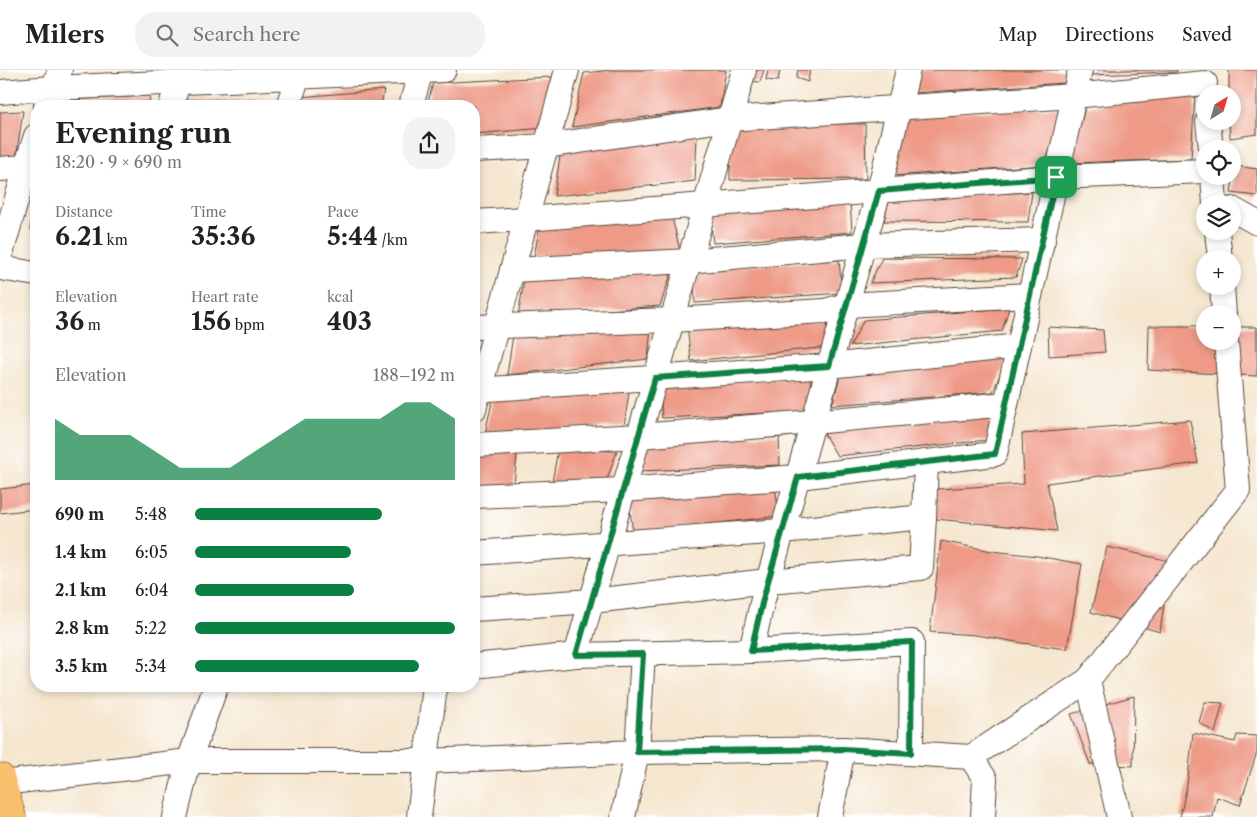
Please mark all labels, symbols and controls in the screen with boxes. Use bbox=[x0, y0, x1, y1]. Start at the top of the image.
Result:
search box bbox=[135, 12, 485, 57]
text: Milers bbox=[25, 20, 105, 49]
icon: search bbox=[153, 21, 181, 49]
text: Search here bbox=[193, 23, 300, 46]
text: Map bbox=[998, 24, 1037, 46]
text: Directions bbox=[1065, 24, 1154, 46]
text: Saved bbox=[1182, 24, 1232, 46]
north arrow bbox=[1196, 85, 1241, 130]
map controls bbox=[1196, 85, 1241, 350]
text: Evening run bbox=[55, 116, 231, 150]
button: share bbox=[403, 117, 455, 169]
button: locate bbox=[1196, 140, 1241, 185]
text: 18:20 · 9 × 690 m bbox=[55, 152, 182, 172]
pin bbox=[1035, 156, 1077, 198]
icon: arrive bbox=[1042, 163, 1070, 191]
button: layers bbox=[1196, 195, 1241, 240]
text: Distance bbox=[55, 203, 113, 221]
text: Time bbox=[191, 203, 226, 221]
text: Pace bbox=[327, 203, 359, 221]
text: 6.21 bbox=[55, 221, 103, 252]
text: 35:36 bbox=[191, 221, 255, 252]
text: 5:44 bbox=[327, 221, 378, 252]
text: km bbox=[103, 231, 128, 249]
text: /km bbox=[378, 231, 408, 249]
button: + bbox=[1196, 250, 1241, 295]
text: Elevation bbox=[55, 288, 118, 306]
text: Heart rate bbox=[191, 288, 258, 306]
text: kcal bbox=[327, 288, 353, 306]
button: − bbox=[1196, 305, 1241, 350]
text: 36 bbox=[55, 306, 84, 337]
text: 156 bbox=[191, 306, 231, 337]
text: 403 bbox=[327, 306, 372, 337]
text: m bbox=[84, 316, 101, 334]
text: bpm bbox=[231, 316, 265, 334]
text: Elevation bbox=[55, 365, 126, 385]
text: 188–192 m bbox=[373, 365, 455, 385]
text: 690 m bbox=[55, 504, 104, 524]
text: 5:48 bbox=[135, 504, 167, 524]
text: 1.4 km bbox=[55, 542, 107, 562]
text: 6:05 bbox=[135, 542, 168, 562]
text: 2.1 km bbox=[55, 580, 107, 600]
text: 6:04 bbox=[135, 580, 168, 600]
text: 2.8 km bbox=[55, 618, 109, 638]
text: 5:22 bbox=[135, 618, 167, 638]
text: 3.5 km bbox=[55, 656, 108, 676]
text: 5:34 bbox=[135, 656, 166, 676]

